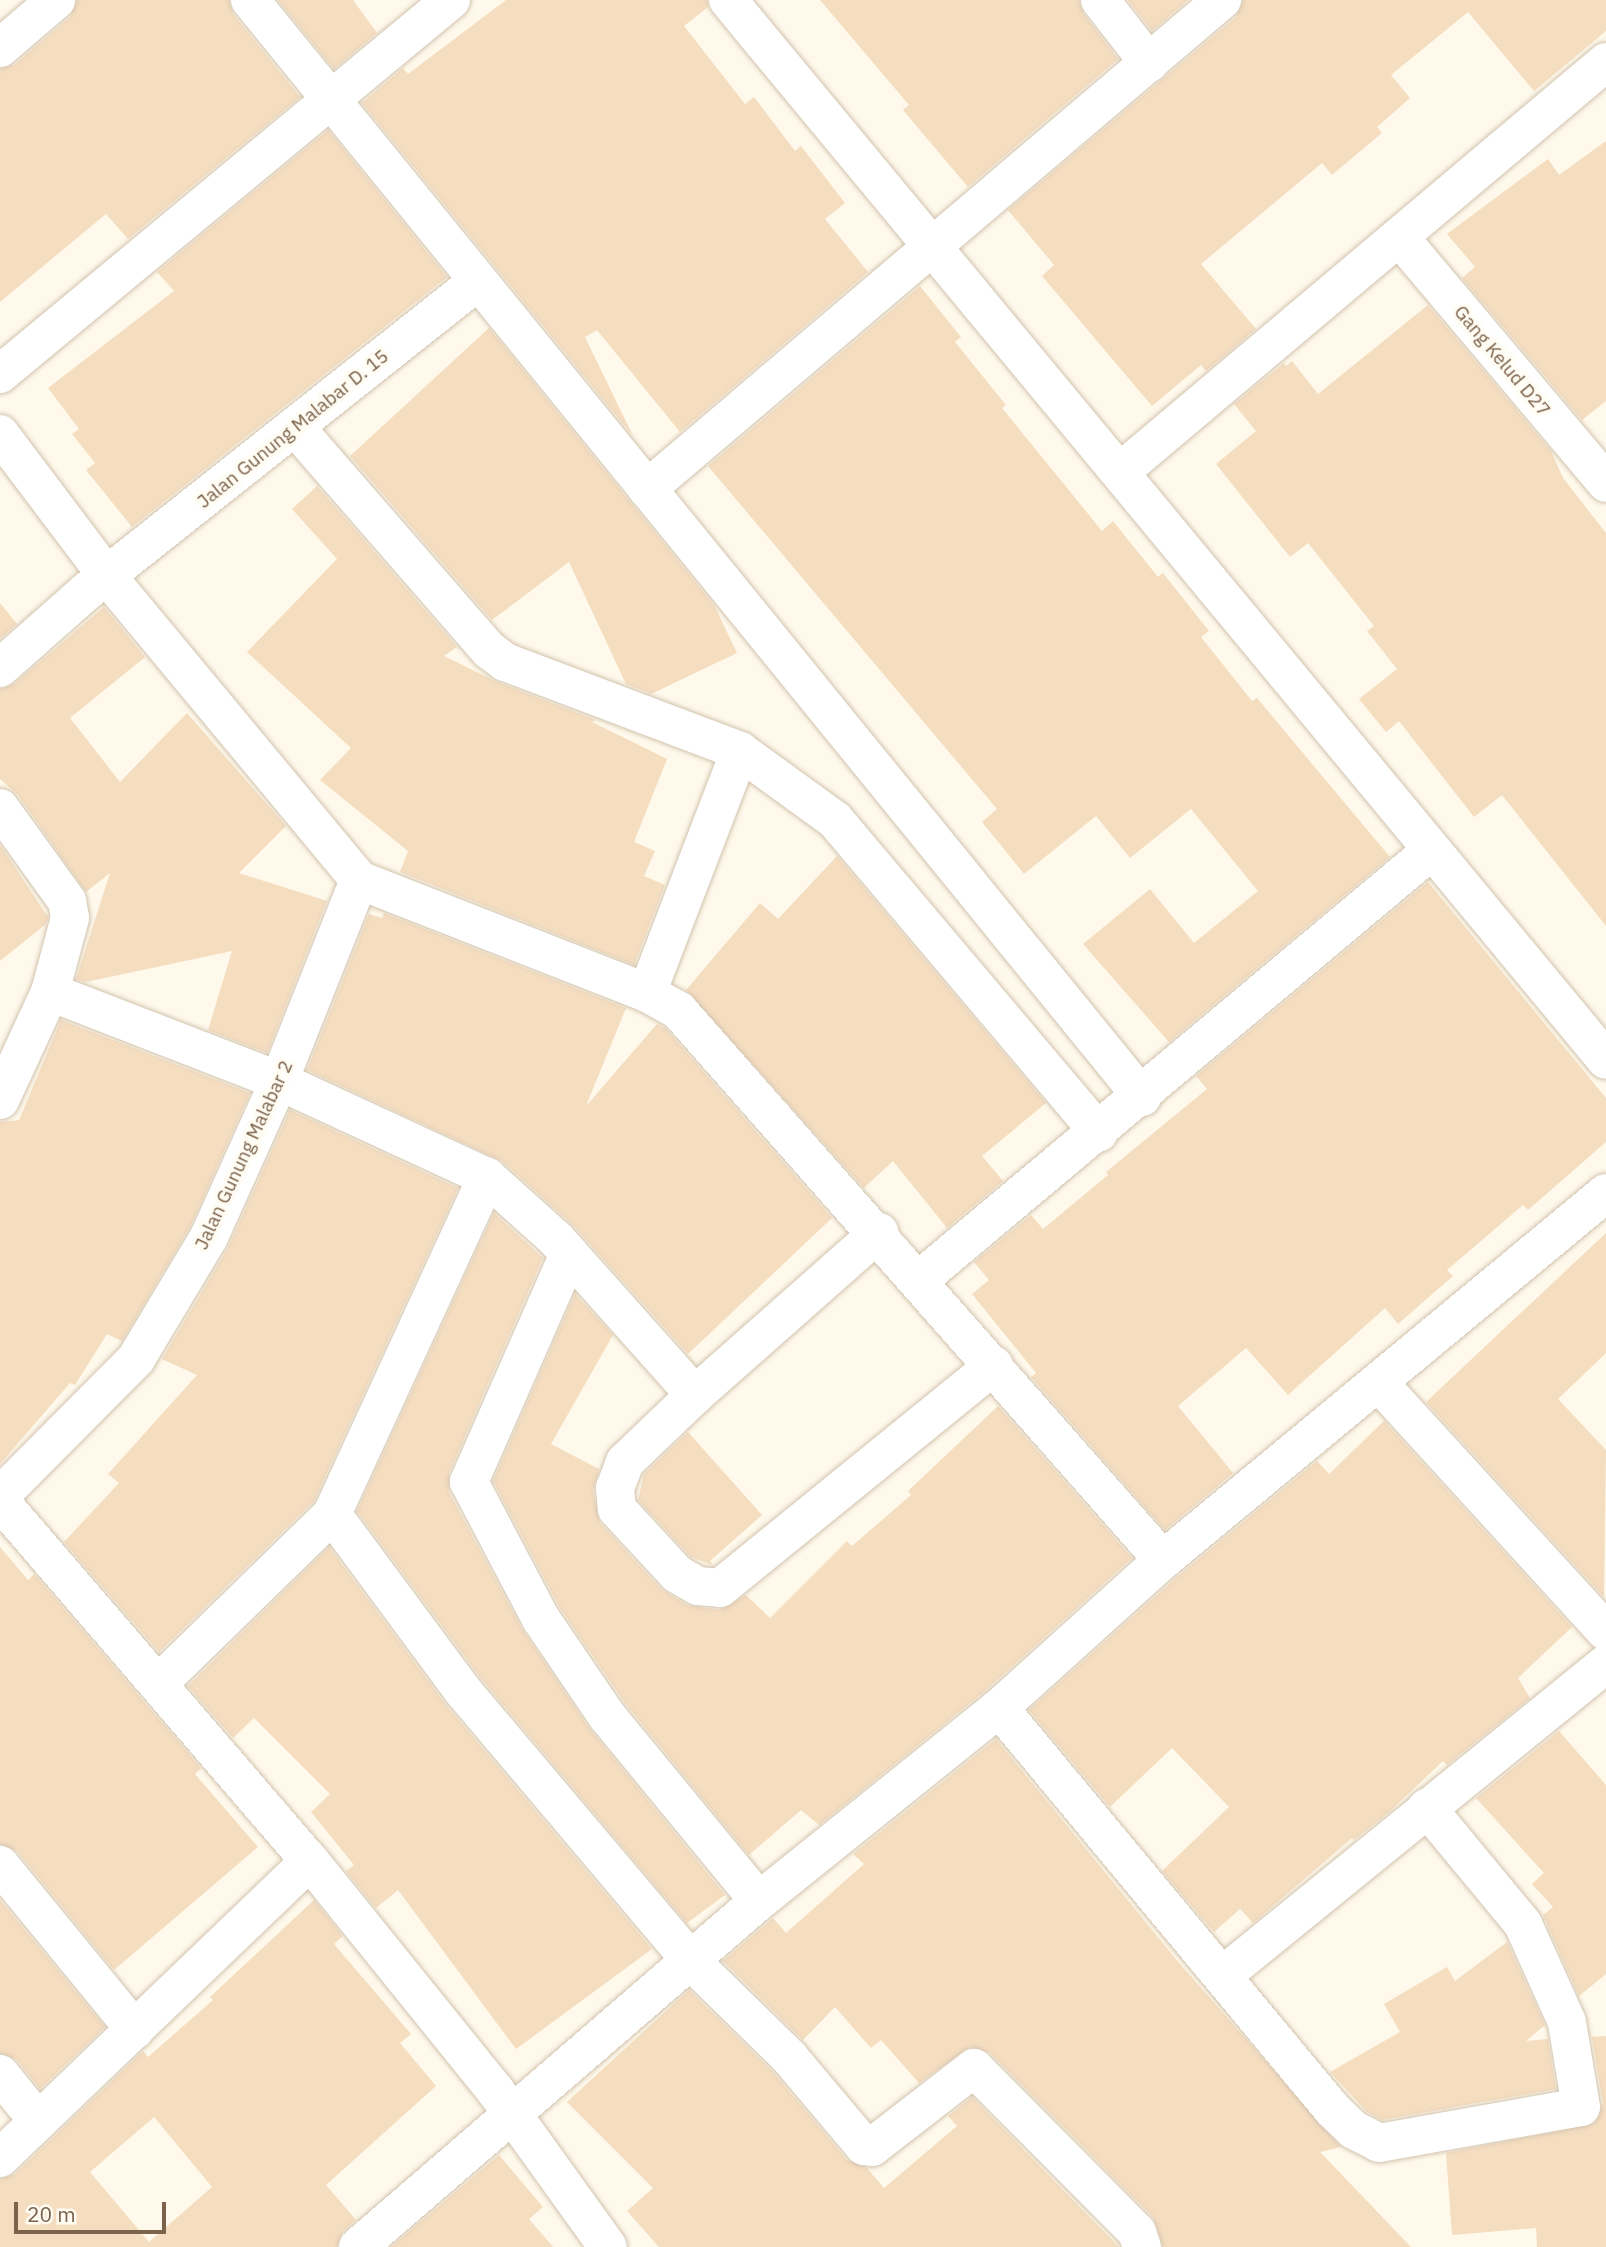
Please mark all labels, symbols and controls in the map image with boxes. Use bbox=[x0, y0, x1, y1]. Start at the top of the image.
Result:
street label: Gang Kelud D27 bbox=[1449, 301, 1555, 421]
street label: Jalan Gunung Malabar D. 15 bbox=[193, 345, 393, 513]
street label: Jalan Gunung Malabar 2 bbox=[190, 1057, 298, 1253]
scale bar bbox=[18, 2188, 170, 2232]
text: 20 m bbox=[27, 2200, 76, 2228]

